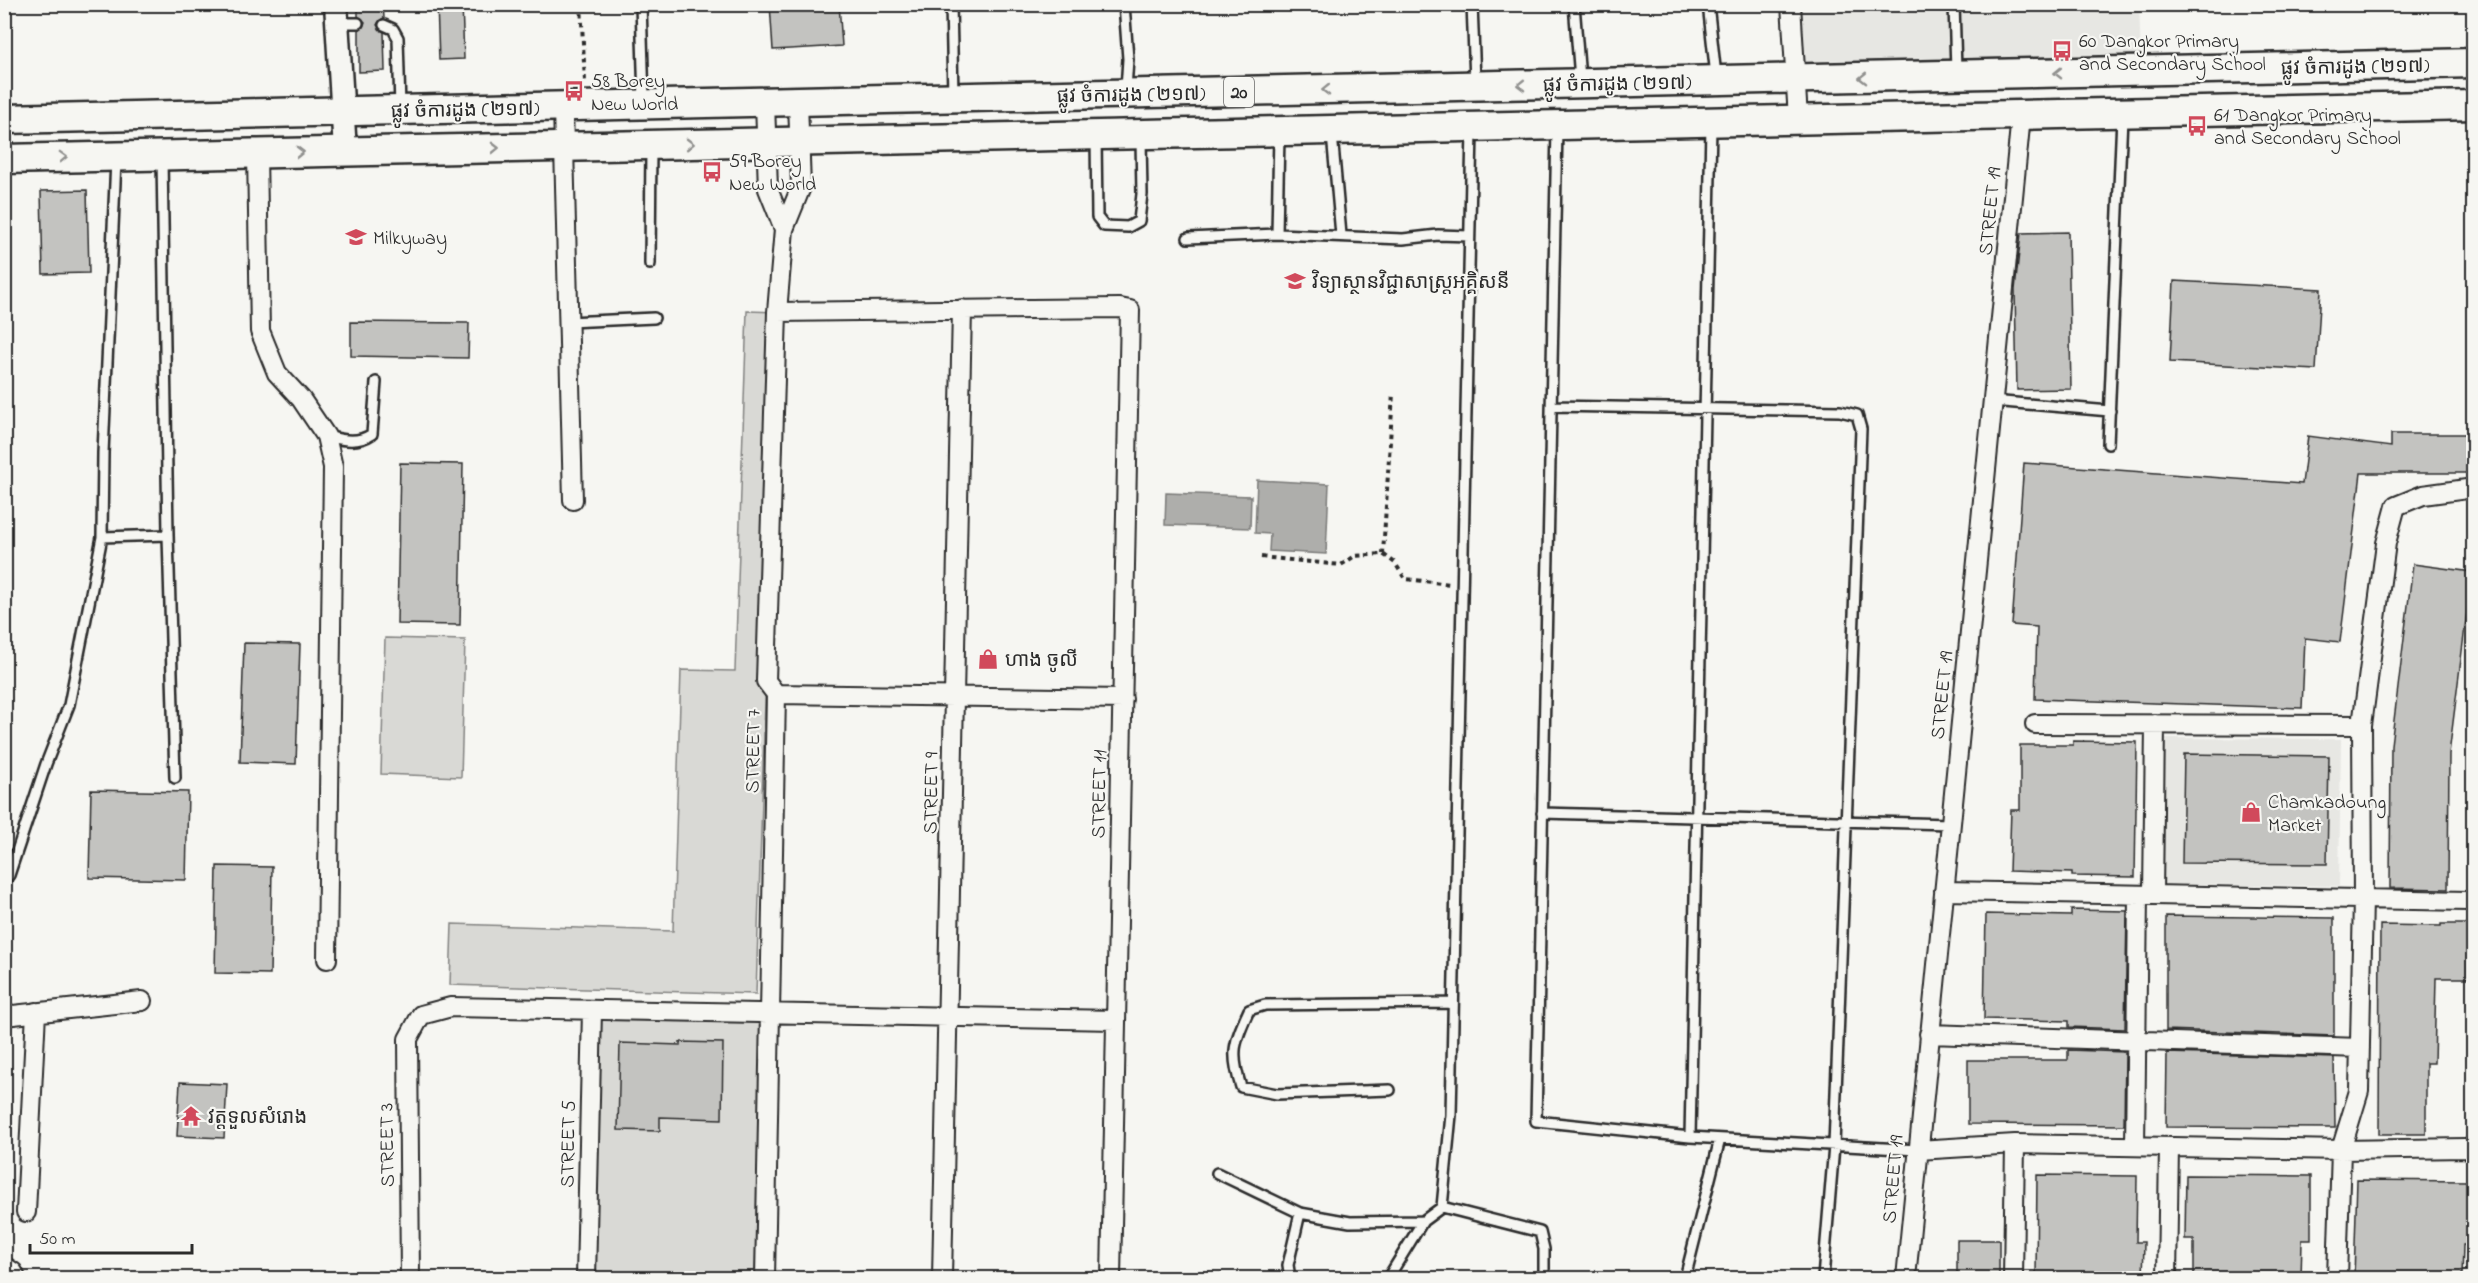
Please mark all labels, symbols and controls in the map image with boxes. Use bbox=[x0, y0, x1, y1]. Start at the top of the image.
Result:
place label: 60 Dangkor Primary and Secondary School bbox=[2079, 28, 2266, 80]
bus stop icon: 60 Dangkor Primary and Secondary School bbox=[2050, 39, 2074, 63]
street label: ផ្លូវ ចំការដូង (២១៧) bbox=[2280, 53, 2430, 86]
one-way arrow bbox=[2054, 67, 2063, 80]
place label: 58 Borey New World bbox=[591, 68, 678, 120]
street label: ផ្លូវ ចំការដូង (២១៧) bbox=[1542, 70, 1692, 103]
one-way arrow bbox=[1859, 71, 1868, 84]
road number: 20 bbox=[1224, 77, 1254, 107]
bus stop icon: 58 Borey New World bbox=[562, 79, 586, 103]
one-way arrow bbox=[1517, 79, 1526, 92]
street label: ផ្លូវ ចំការដូង (២១៧) bbox=[1056, 81, 1206, 114]
one-way arrow bbox=[1322, 84, 1331, 96]
street label: ផ្លូវ ចំការដូង (២១៧) bbox=[390, 96, 540, 129]
place label: 61 Dangkor Primary and Secondary School bbox=[2214, 102, 2401, 154]
bus stop icon: 61 Dangkor Primary and Secondary School bbox=[2185, 114, 2209, 138]
one-way arrow bbox=[685, 137, 694, 150]
one-way arrow bbox=[490, 142, 499, 154]
one-way arrow bbox=[295, 146, 304, 159]
place label: 59 Borey New World bbox=[729, 148, 816, 200]
one-way arrow bbox=[58, 151, 67, 163]
bus stop icon: 59 Borey New World bbox=[700, 160, 724, 184]
street label: STREET 19 bbox=[1972, 166, 2011, 257]
school or university icon: Milkyway bbox=[344, 225, 368, 249]
place label: Milkyway bbox=[373, 225, 447, 254]
school or university icon: វិទ្យាស្ថានវិជ្ជាសាស្រ្តអគ្គិសនី bbox=[1283, 269, 1307, 293]
place label: វិទ្យាស្ថានវិជ្ជាសាស្រ្តអគ្គិសនី bbox=[1312, 269, 1509, 298]
shop icon: ហាង ចូលី bbox=[976, 647, 1000, 671]
place label: ហាង ចូលី bbox=[1005, 647, 1078, 676]
street label: STREET 19 bbox=[1924, 650, 1963, 741]
street label: STREET 7 bbox=[739, 709, 770, 793]
street label: STREET 11 bbox=[1085, 749, 1116, 839]
street label: STREET 9 bbox=[917, 752, 948, 834]
place label: Chamkadoung Market bbox=[2268, 789, 2386, 841]
shop icon: Chamkadoung Market bbox=[2239, 800, 2263, 824]
street label: STREET 5 bbox=[554, 1100, 585, 1188]
street label: STREET 3 bbox=[373, 1103, 404, 1187]
temple icon: វត្តទួលសំរោង bbox=[179, 1104, 203, 1128]
place label: វត្តទួលសំរោង bbox=[208, 1104, 307, 1133]
street label: STREET 19 bbox=[1876, 1134, 1913, 1225]
scale bar bbox=[30, 1217, 192, 1255]
text: 50 m bbox=[39, 1227, 76, 1253]

